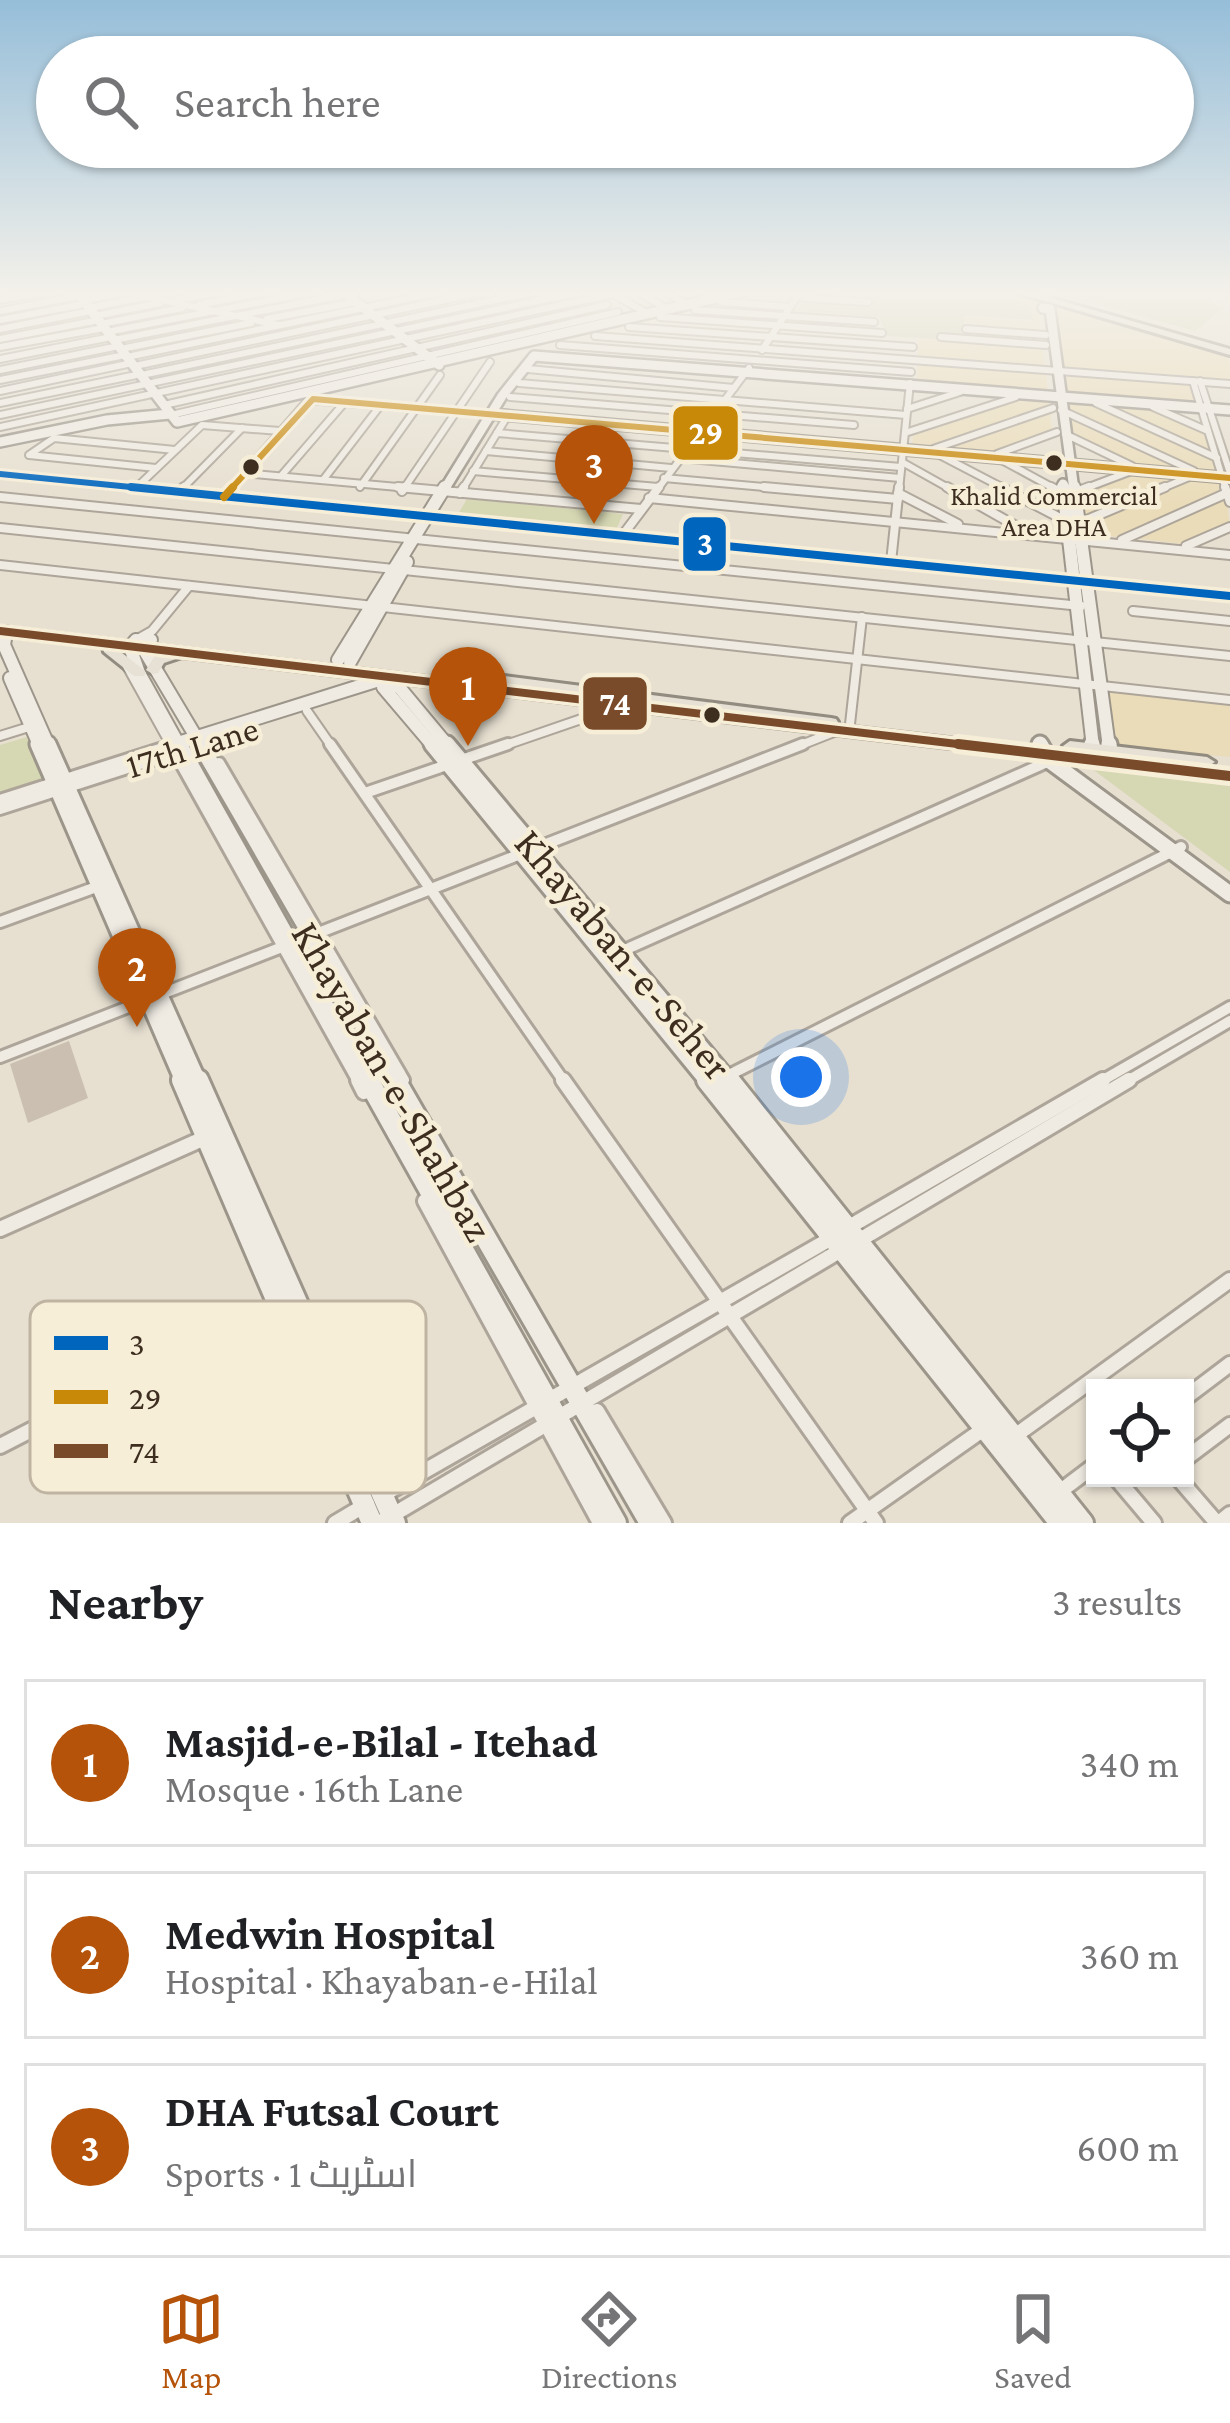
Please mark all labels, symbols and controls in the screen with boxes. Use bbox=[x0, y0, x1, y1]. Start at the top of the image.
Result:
search box bbox=[36, 36, 1194, 168]
icon: search bbox=[78, 69, 144, 135]
text: Search here bbox=[174, 77, 381, 127]
line badge: 29 bbox=[671, 404, 740, 462]
text: 29 bbox=[689, 414, 723, 451]
pin: 3 bbox=[555, 425, 633, 524]
marker: Khalid Commercial Area DHA bbox=[1043, 452, 1065, 474]
unlabelled marker bbox=[240, 456, 262, 478]
place label: Khalid Commercial Area DHA bbox=[950, 481, 1158, 542]
line badge: 3 bbox=[681, 515, 728, 573]
text: 3 bbox=[697, 525, 713, 562]
pin: 1 bbox=[429, 647, 507, 746]
line badge: 74 bbox=[581, 675, 649, 732]
text: 74 bbox=[599, 685, 631, 722]
unlabelled marker bbox=[701, 704, 723, 726]
street label: 17th Lane bbox=[121, 708, 263, 786]
street label: Khayaban-e-Seher bbox=[506, 819, 742, 1089]
street label: Khayaban-e-Shahbaz bbox=[282, 913, 504, 1249]
pin: 2 bbox=[98, 928, 176, 1027]
your location bbox=[771, 1047, 831, 1107]
legend bbox=[30, 1301, 426, 1493]
text: 3 bbox=[129, 1325, 145, 1362]
text: 29 bbox=[129, 1379, 161, 1416]
map controls bbox=[1086, 1379, 1194, 1487]
button: locate bbox=[1086, 1379, 1194, 1487]
text: 74 bbox=[129, 1433, 160, 1470]
text: Nearby bbox=[48, 1573, 203, 1630]
text: 3 results bbox=[1052, 1580, 1182, 1623]
text: Masjid-e-Bilal - Itehad bbox=[165, 1717, 598, 1767]
text: 1 bbox=[83, 1742, 97, 1785]
text: 340 m bbox=[1080, 1742, 1179, 1785]
text: Mosque · 16th Lane bbox=[165, 1767, 463, 1810]
text: Medwin Hospital bbox=[165, 1909, 495, 1959]
text: 2 bbox=[80, 1934, 100, 1977]
text: 360 m bbox=[1080, 1934, 1179, 1977]
text: Hospital · Khayaban-e-Hilal bbox=[165, 1959, 598, 2002]
text: DHA Futsal Court bbox=[165, 2086, 499, 2136]
text: 3 bbox=[80, 2126, 100, 2169]
text: 600 m bbox=[1076, 2126, 1179, 2169]
text: Sports · اسٹریٹ 1 bbox=[165, 2152, 417, 2195]
tab: Map bbox=[158, 2286, 224, 2395]
tab: Directions bbox=[541, 2286, 678, 2395]
tab: Saved bbox=[994, 2286, 1072, 2395]

